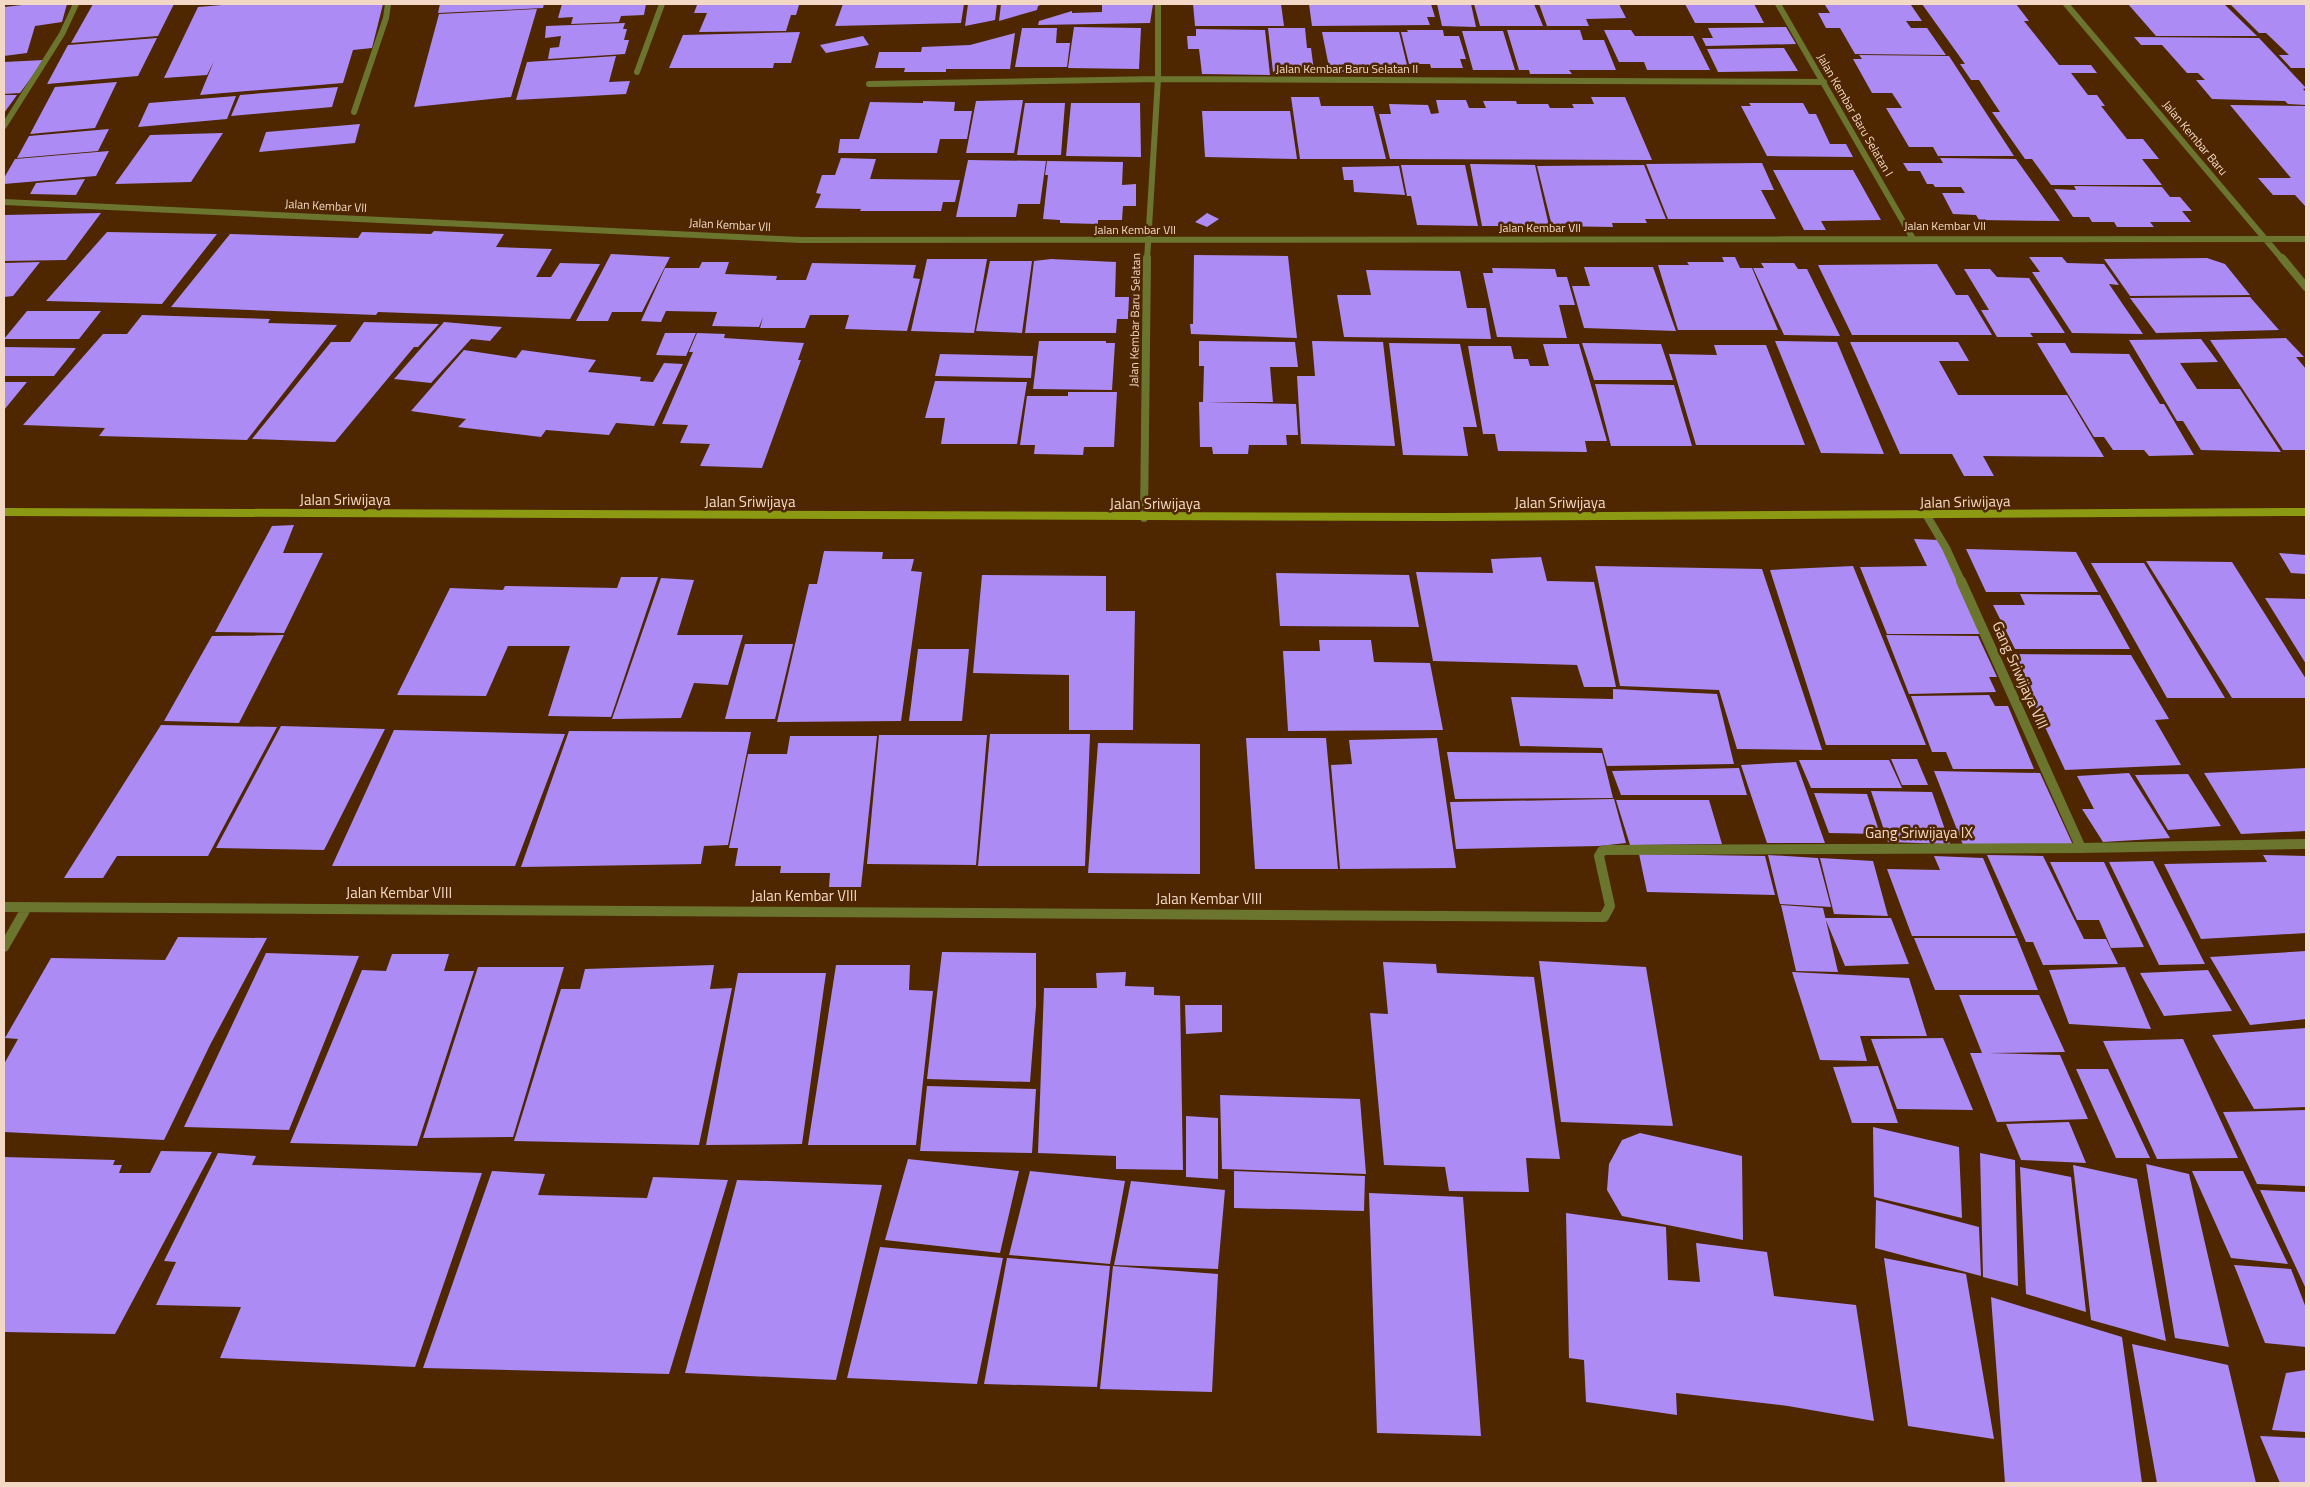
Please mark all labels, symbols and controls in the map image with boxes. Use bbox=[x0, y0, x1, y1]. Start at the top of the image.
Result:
street label: Jalan Kembar Baru Selatan I bbox=[1812, 50, 1899, 180]
street label: Jalan Kembar Baru Selatan II bbox=[1276, 59, 1418, 78]
street label: Jalan Kembar Baru bbox=[2158, 96, 2233, 179]
street label: Jalan Kembar VII bbox=[285, 194, 368, 217]
street label: Jalan Kembar VII bbox=[689, 213, 772, 236]
street label: Jalan Kembar VII bbox=[1904, 216, 1986, 235]
street label: Jalan Kembar VII bbox=[1499, 218, 1581, 237]
street label: Jalan Kembar VII bbox=[1094, 220, 1176, 239]
street label: Jalan Kembar Baru Selatan bbox=[1124, 253, 1145, 387]
street label: Jalan Sriwijaya bbox=[300, 488, 391, 511]
street label: Jalan Sriwijaya bbox=[1919, 489, 2011, 514]
street label: Jalan Sriwijaya bbox=[705, 490, 796, 513]
street label: Jalan Sriwijaya bbox=[1515, 491, 1606, 514]
street label: Jalan Sriwijaya bbox=[1110, 492, 1201, 515]
street label: Gang Sriwijaya VIII bbox=[1986, 617, 2054, 732]
street label: Gang Sriwijaya IX bbox=[1865, 821, 1974, 844]
street label: Jalan Kembar VIII bbox=[346, 881, 452, 904]
street label: Jalan Kembar VIII bbox=[751, 884, 857, 907]
street label: Jalan Kembar VIII bbox=[1156, 887, 1262, 910]

